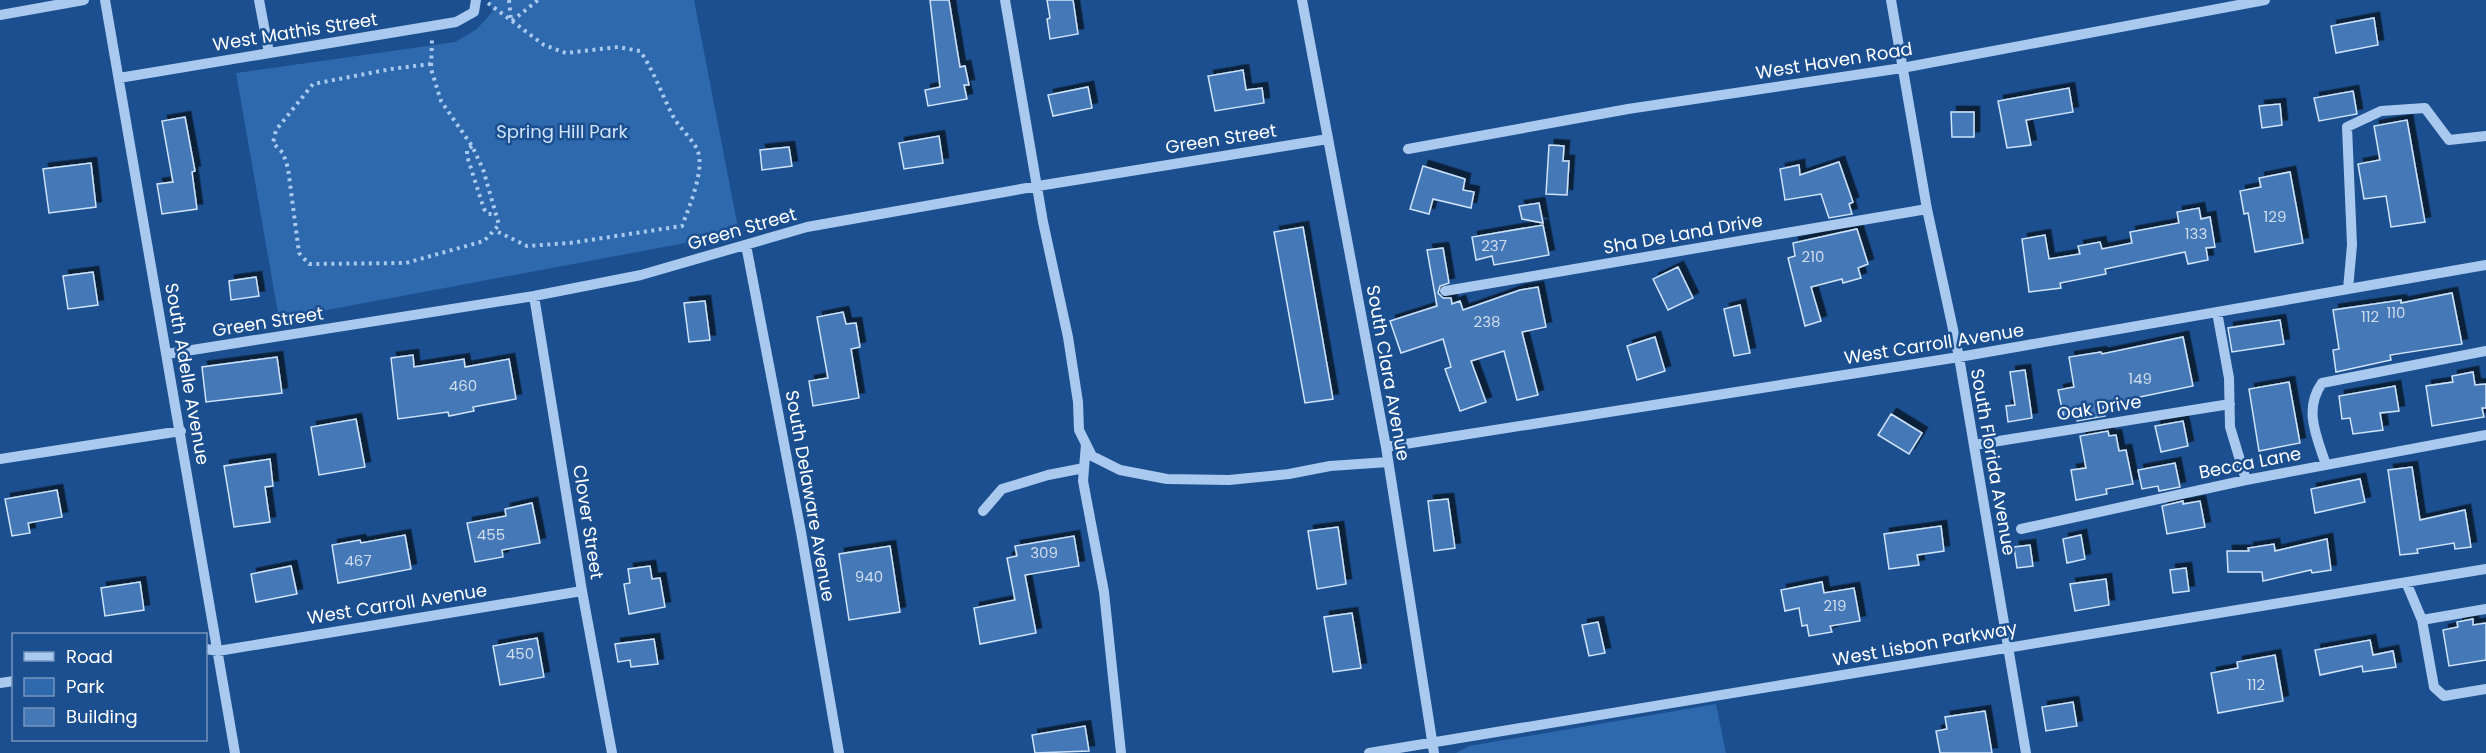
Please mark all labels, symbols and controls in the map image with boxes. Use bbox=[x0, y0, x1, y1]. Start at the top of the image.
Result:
street label: West Mathis Street bbox=[211, 6, 379, 57]
street label: West Haven Road bbox=[1754, 36, 1914, 85]
street label: Green Street bbox=[1164, 117, 1278, 160]
park label: Spring Hill Park bbox=[496, 119, 628, 144]
street label: Green Street bbox=[685, 201, 799, 256]
house number: 129 bbox=[2264, 206, 2286, 227]
street label: Sha De Land Drive bbox=[1601, 207, 1765, 260]
house number: 133 bbox=[2185, 223, 2207, 244]
house number: 237 bbox=[1481, 235, 1507, 256]
house number: 210 bbox=[1802, 246, 1824, 267]
street label: South Adelle Avenue bbox=[159, 281, 216, 467]
street label: South Clara Avenue bbox=[1361, 283, 1416, 463]
street label: Green Street bbox=[211, 300, 325, 343]
house number: 110 bbox=[2386, 302, 2406, 323]
house number: 112 bbox=[2361, 306, 2379, 327]
house number: 238 bbox=[1474, 311, 1500, 332]
street label: West Carroll Avenue bbox=[1842, 317, 2026, 370]
street label: South Florida Avenue bbox=[1965, 366, 2022, 557]
house number: 149 bbox=[2128, 368, 2152, 389]
house number: 460 bbox=[449, 375, 477, 396]
street label: South Delaware Avenue bbox=[780, 388, 841, 604]
street label: Oak Drive bbox=[2055, 388, 2143, 427]
street label: Becca Lane bbox=[2197, 440, 2303, 485]
street label: Clover Street bbox=[567, 463, 610, 581]
house number: 455 bbox=[477, 524, 505, 545]
house number: 309 bbox=[1030, 542, 1058, 563]
house number: 467 bbox=[344, 550, 372, 571]
house number: 940 bbox=[855, 566, 883, 587]
street label: West Carroll Avenue bbox=[305, 577, 489, 630]
house number: 219 bbox=[1824, 595, 1846, 616]
street label: West Lisbon Parkway bbox=[1831, 615, 2019, 672]
legend bbox=[12, 633, 207, 741]
house number: 450 bbox=[506, 643, 534, 664]
text: Road bbox=[66, 644, 113, 669]
text: Park bbox=[66, 674, 105, 699]
house number: 112 bbox=[2247, 674, 2265, 695]
text: Building bbox=[66, 704, 138, 729]

